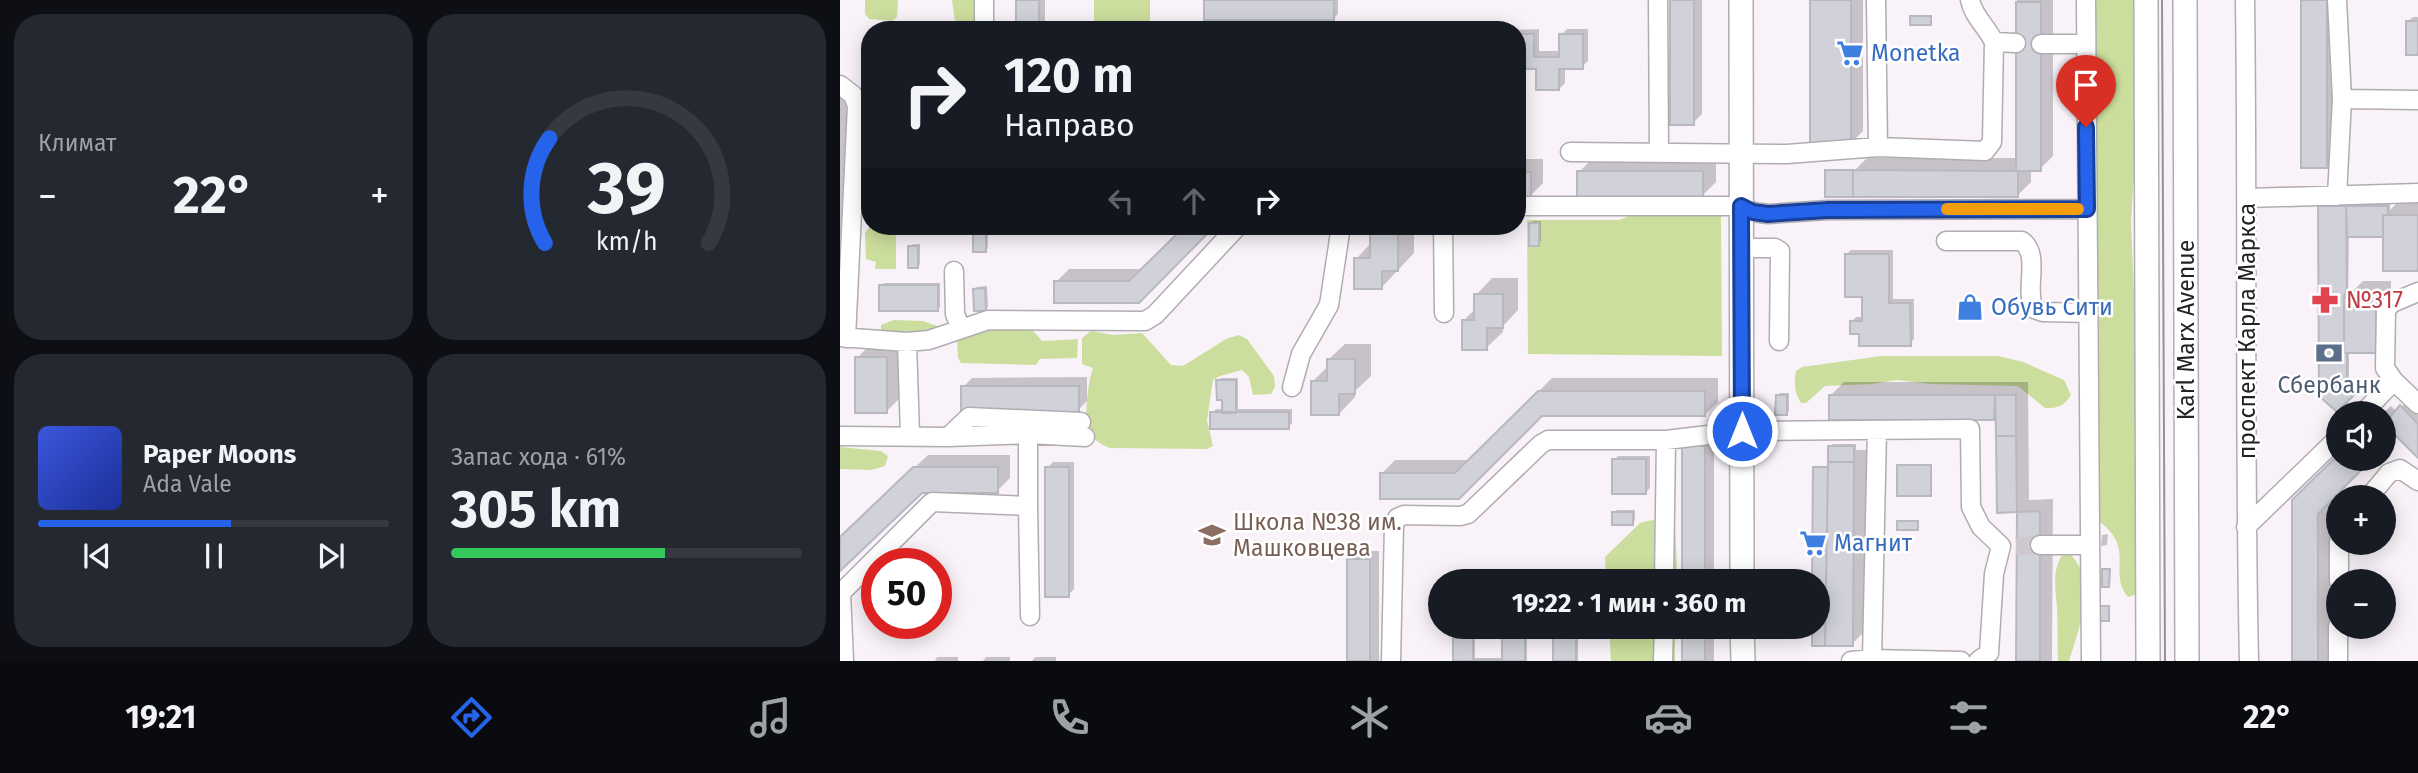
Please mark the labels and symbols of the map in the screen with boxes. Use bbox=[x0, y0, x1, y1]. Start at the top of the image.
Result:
supermarket icon: Monetka bbox=[1835, 38, 1865, 68]
place label: Monetka bbox=[1871, 39, 1961, 67]
pin bbox=[2056, 55, 2116, 127]
street label: проспект Карла Маркса bbox=[2233, 203, 2261, 459]
street label: Karl Marx Avenue bbox=[2172, 240, 2200, 420]
pharmacy icon: №317 bbox=[2310, 285, 2340, 315]
place label: №317 bbox=[2346, 286, 2403, 314]
shop icon: Обувь Сити bbox=[1955, 292, 1985, 322]
place label: Обувь Сити bbox=[1991, 293, 2113, 321]
bank icon: Сбербанк bbox=[2314, 338, 2344, 368]
place label: Сбербанк bbox=[2277, 371, 2381, 399]
position arrow bbox=[1705, 394, 1779, 468]
place label: Школа №38 им. Машковцева bbox=[1233, 508, 1402, 562]
school or university icon: Школа №38 им. Машковцева bbox=[1197, 520, 1227, 550]
supermarket icon: Магнит bbox=[1798, 528, 1828, 558]
place label: Магнит bbox=[1834, 529, 1913, 557]
speed limit sign: 50 bbox=[861, 548, 952, 639]

